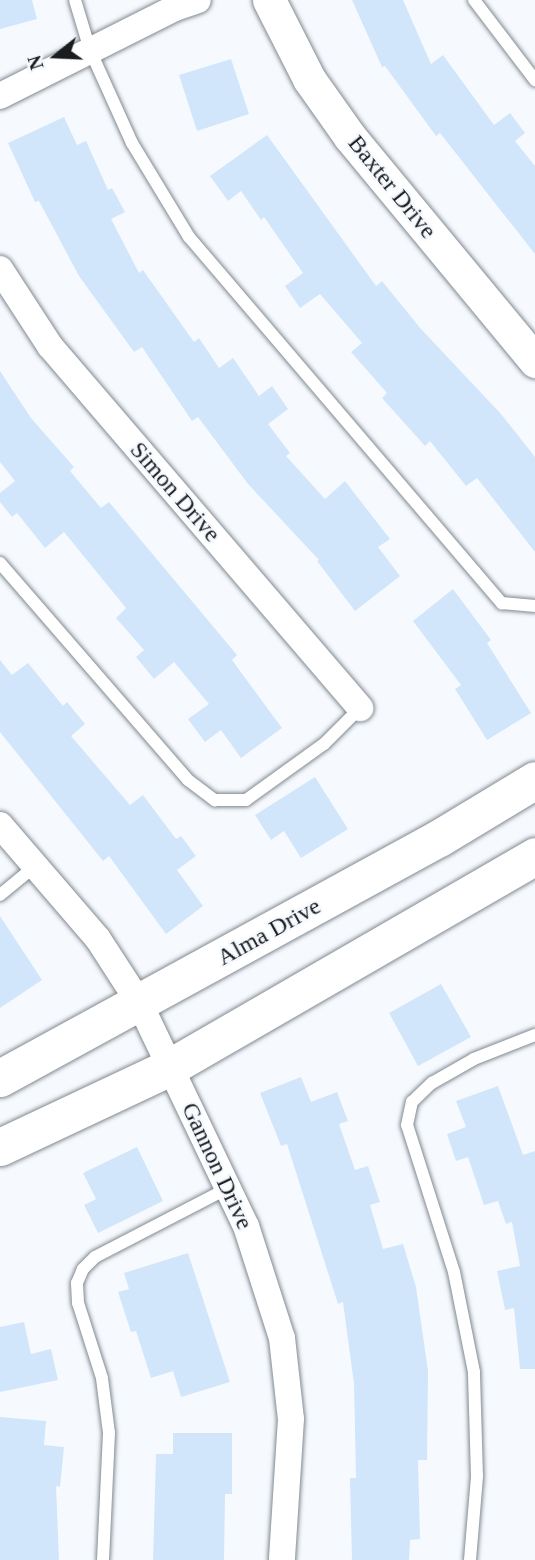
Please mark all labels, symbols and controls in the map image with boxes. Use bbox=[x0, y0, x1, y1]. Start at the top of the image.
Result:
north arrow bbox=[21, 21, 91, 91]
text: N bbox=[23, 53, 48, 72]
street label: Baxter Drive bbox=[342, 130, 442, 244]
street label: Simon Drive bbox=[124, 436, 226, 548]
street label: Alma Drive bbox=[212, 892, 326, 972]
street label: Gannon Drive bbox=[175, 1098, 259, 1234]

